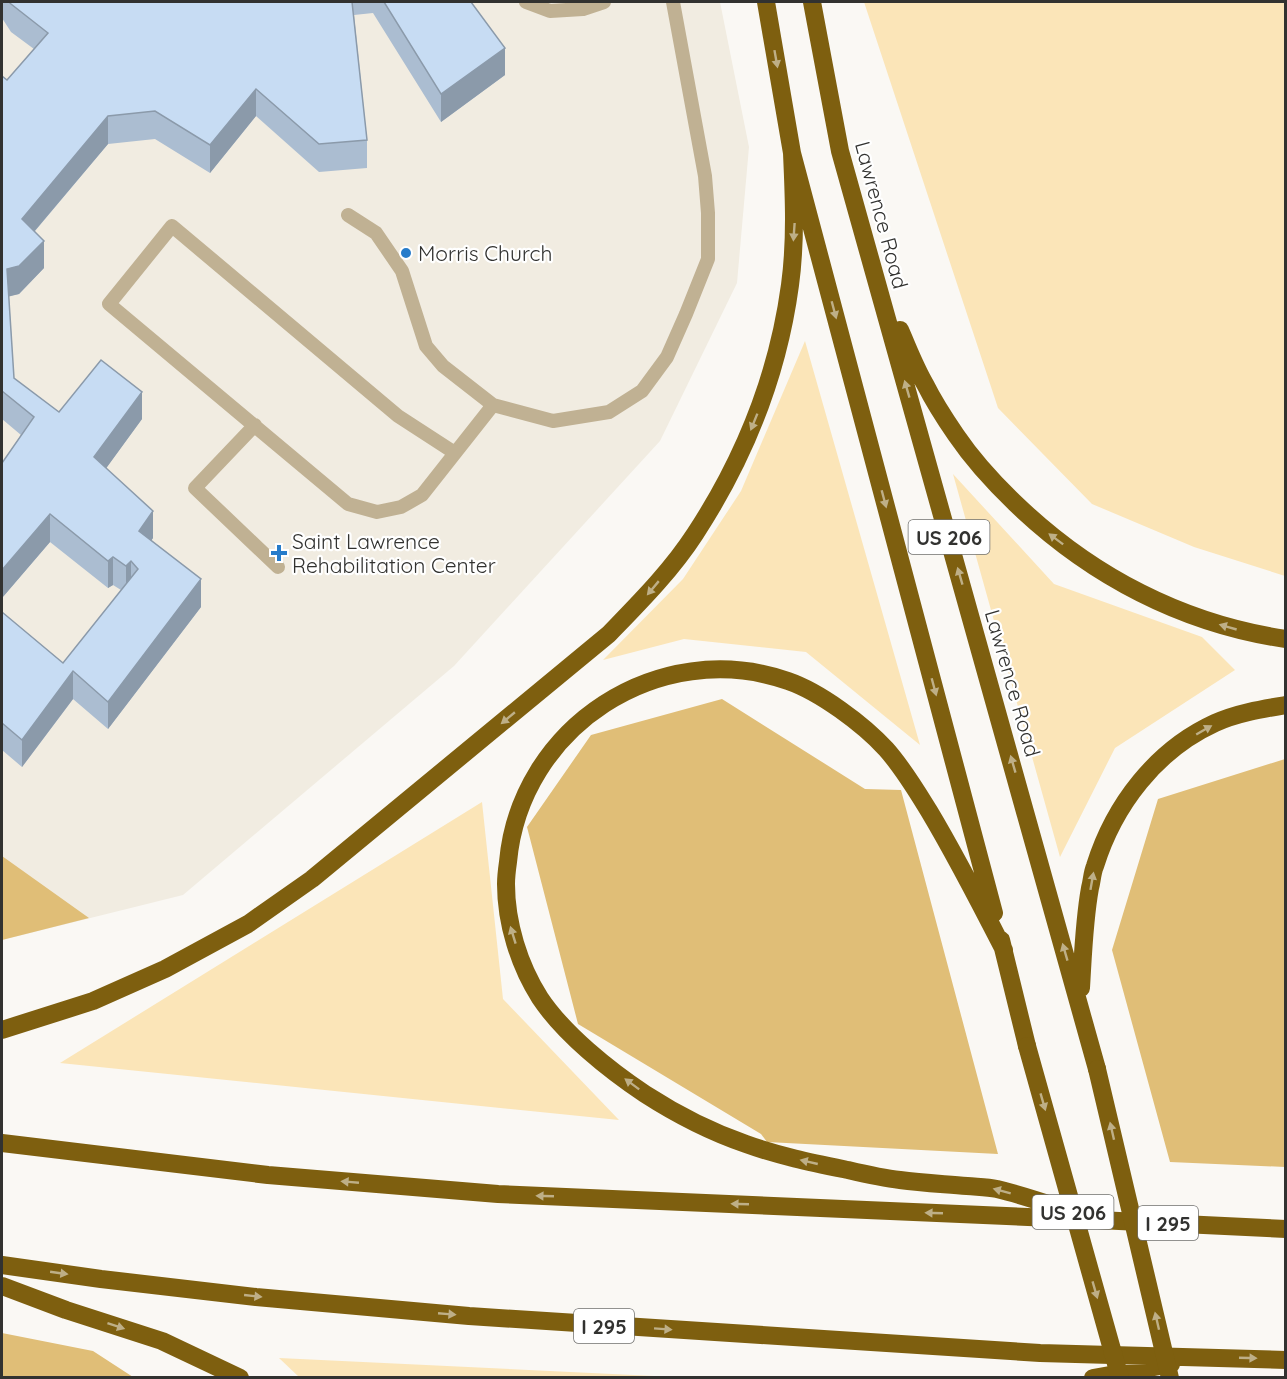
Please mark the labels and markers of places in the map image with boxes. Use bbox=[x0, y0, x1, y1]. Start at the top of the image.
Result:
place label: Morris Church bbox=[418, 240, 552, 266]
marker: Morris Church bbox=[399, 246, 413, 260]
place label: Saint Lawrence Rehabilitation Center bbox=[292, 528, 496, 578]
marker: Saint Lawrence Rehabilitation Center bbox=[270, 544, 288, 562]

